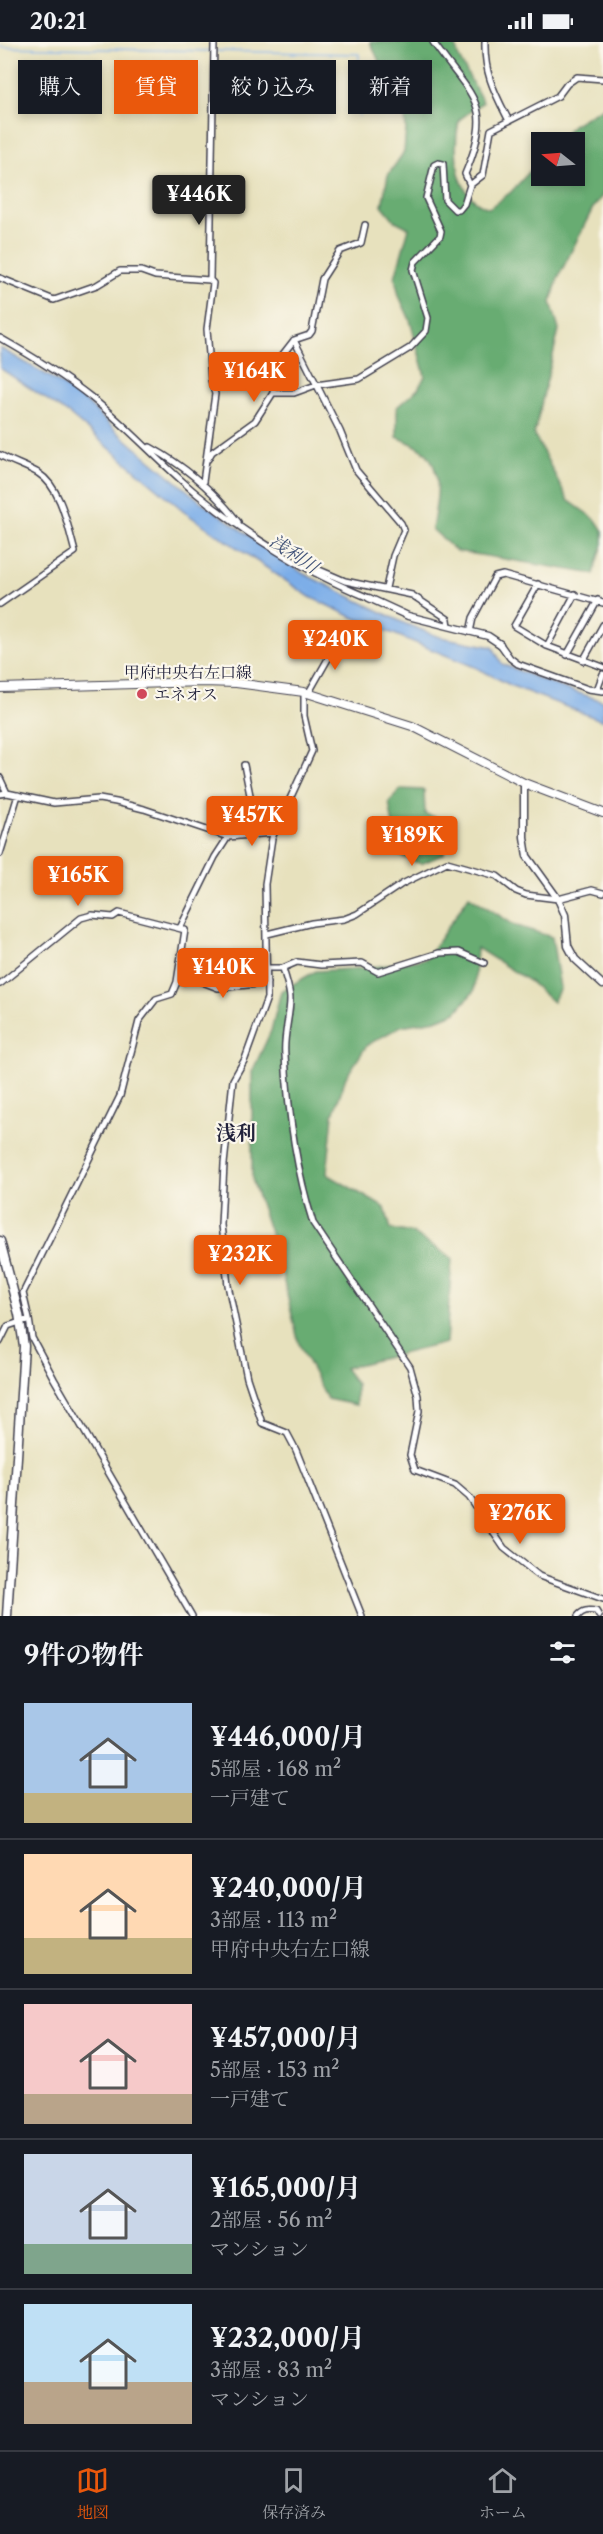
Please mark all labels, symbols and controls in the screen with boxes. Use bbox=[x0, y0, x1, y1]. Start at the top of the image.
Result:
text: 20:21 bbox=[30, 8, 86, 35]
chip: 購入 bbox=[18, 60, 102, 114]
chip: 賃貸 bbox=[114, 60, 198, 114]
chip: 絞り込み bbox=[210, 60, 336, 114]
chip: 新着 bbox=[348, 60, 432, 114]
north arrow bbox=[531, 132, 585, 186]
map controls bbox=[531, 132, 585, 186]
pin: ¥446K bbox=[157, 175, 241, 226]
text: ¥446K bbox=[166, 182, 232, 206]
pin: ¥164K bbox=[212, 352, 296, 403]
text: ¥164K bbox=[223, 359, 285, 383]
water label: 浅利川 bbox=[265, 530, 324, 579]
pin: ¥240K bbox=[293, 620, 377, 671]
text: ¥240K bbox=[302, 627, 368, 651]
street label: 甲府中央右左口線 bbox=[124, 662, 252, 682]
place label: エネオス bbox=[154, 684, 218, 704]
marker: エネオス bbox=[135, 687, 149, 701]
pin: ¥457K bbox=[210, 796, 294, 847]
text: ¥457K bbox=[221, 803, 284, 827]
pin: ¥189K bbox=[370, 816, 454, 867]
text: ¥189K bbox=[381, 823, 443, 847]
pin: ¥165K bbox=[36, 856, 120, 907]
text: ¥165K bbox=[47, 863, 109, 887]
pin: ¥140K bbox=[181, 948, 265, 999]
text: ¥140K bbox=[191, 955, 255, 979]
district label: 浅利 bbox=[216, 1121, 256, 1145]
pin: ¥232K bbox=[198, 1235, 282, 1286]
text: ¥232K bbox=[208, 1242, 272, 1266]
pin: ¥276K bbox=[478, 1494, 562, 1545]
text: ¥276K bbox=[488, 1501, 552, 1525]
icon: filters bbox=[546, 1636, 579, 1669]
text: 9件の物件 bbox=[24, 1639, 144, 1671]
text: ¥446,000/月 bbox=[210, 1721, 366, 1753]
icon: home bbox=[72, 1727, 144, 1799]
text: 5部屋 · 168 m² bbox=[210, 1757, 341, 1781]
text: 一戸建て bbox=[210, 1786, 290, 1810]
text: ¥240,000/月 bbox=[210, 1872, 367, 1904]
icon: home bbox=[72, 1878, 144, 1950]
text: 3部屋 · 113 m² bbox=[210, 1908, 337, 1932]
text: 甲府中央右左口線 bbox=[210, 1937, 370, 1961]
text: ¥457,000/月 bbox=[210, 2022, 362, 2054]
icon: home bbox=[72, 2028, 144, 2100]
text: 5部屋 · 153 m² bbox=[210, 2058, 340, 2082]
text: 一戸建て bbox=[210, 2087, 290, 2111]
text: ¥165,000/月 bbox=[210, 2172, 361, 2204]
icon: home bbox=[72, 2178, 144, 2250]
text: 2部屋 · 56 m² bbox=[210, 2208, 332, 2232]
text: マンション bbox=[210, 2237, 309, 2261]
text: ¥232,000/月 bbox=[210, 2322, 365, 2354]
icon: home bbox=[72, 2328, 144, 2400]
text: 3部屋 · 83 m² bbox=[210, 2358, 332, 2382]
text: マンション bbox=[210, 2387, 309, 2411]
tab: 地図 bbox=[76, 2464, 109, 2523]
tab: 保存済み bbox=[262, 2464, 326, 2523]
tab: ホーム bbox=[479, 2464, 527, 2523]

